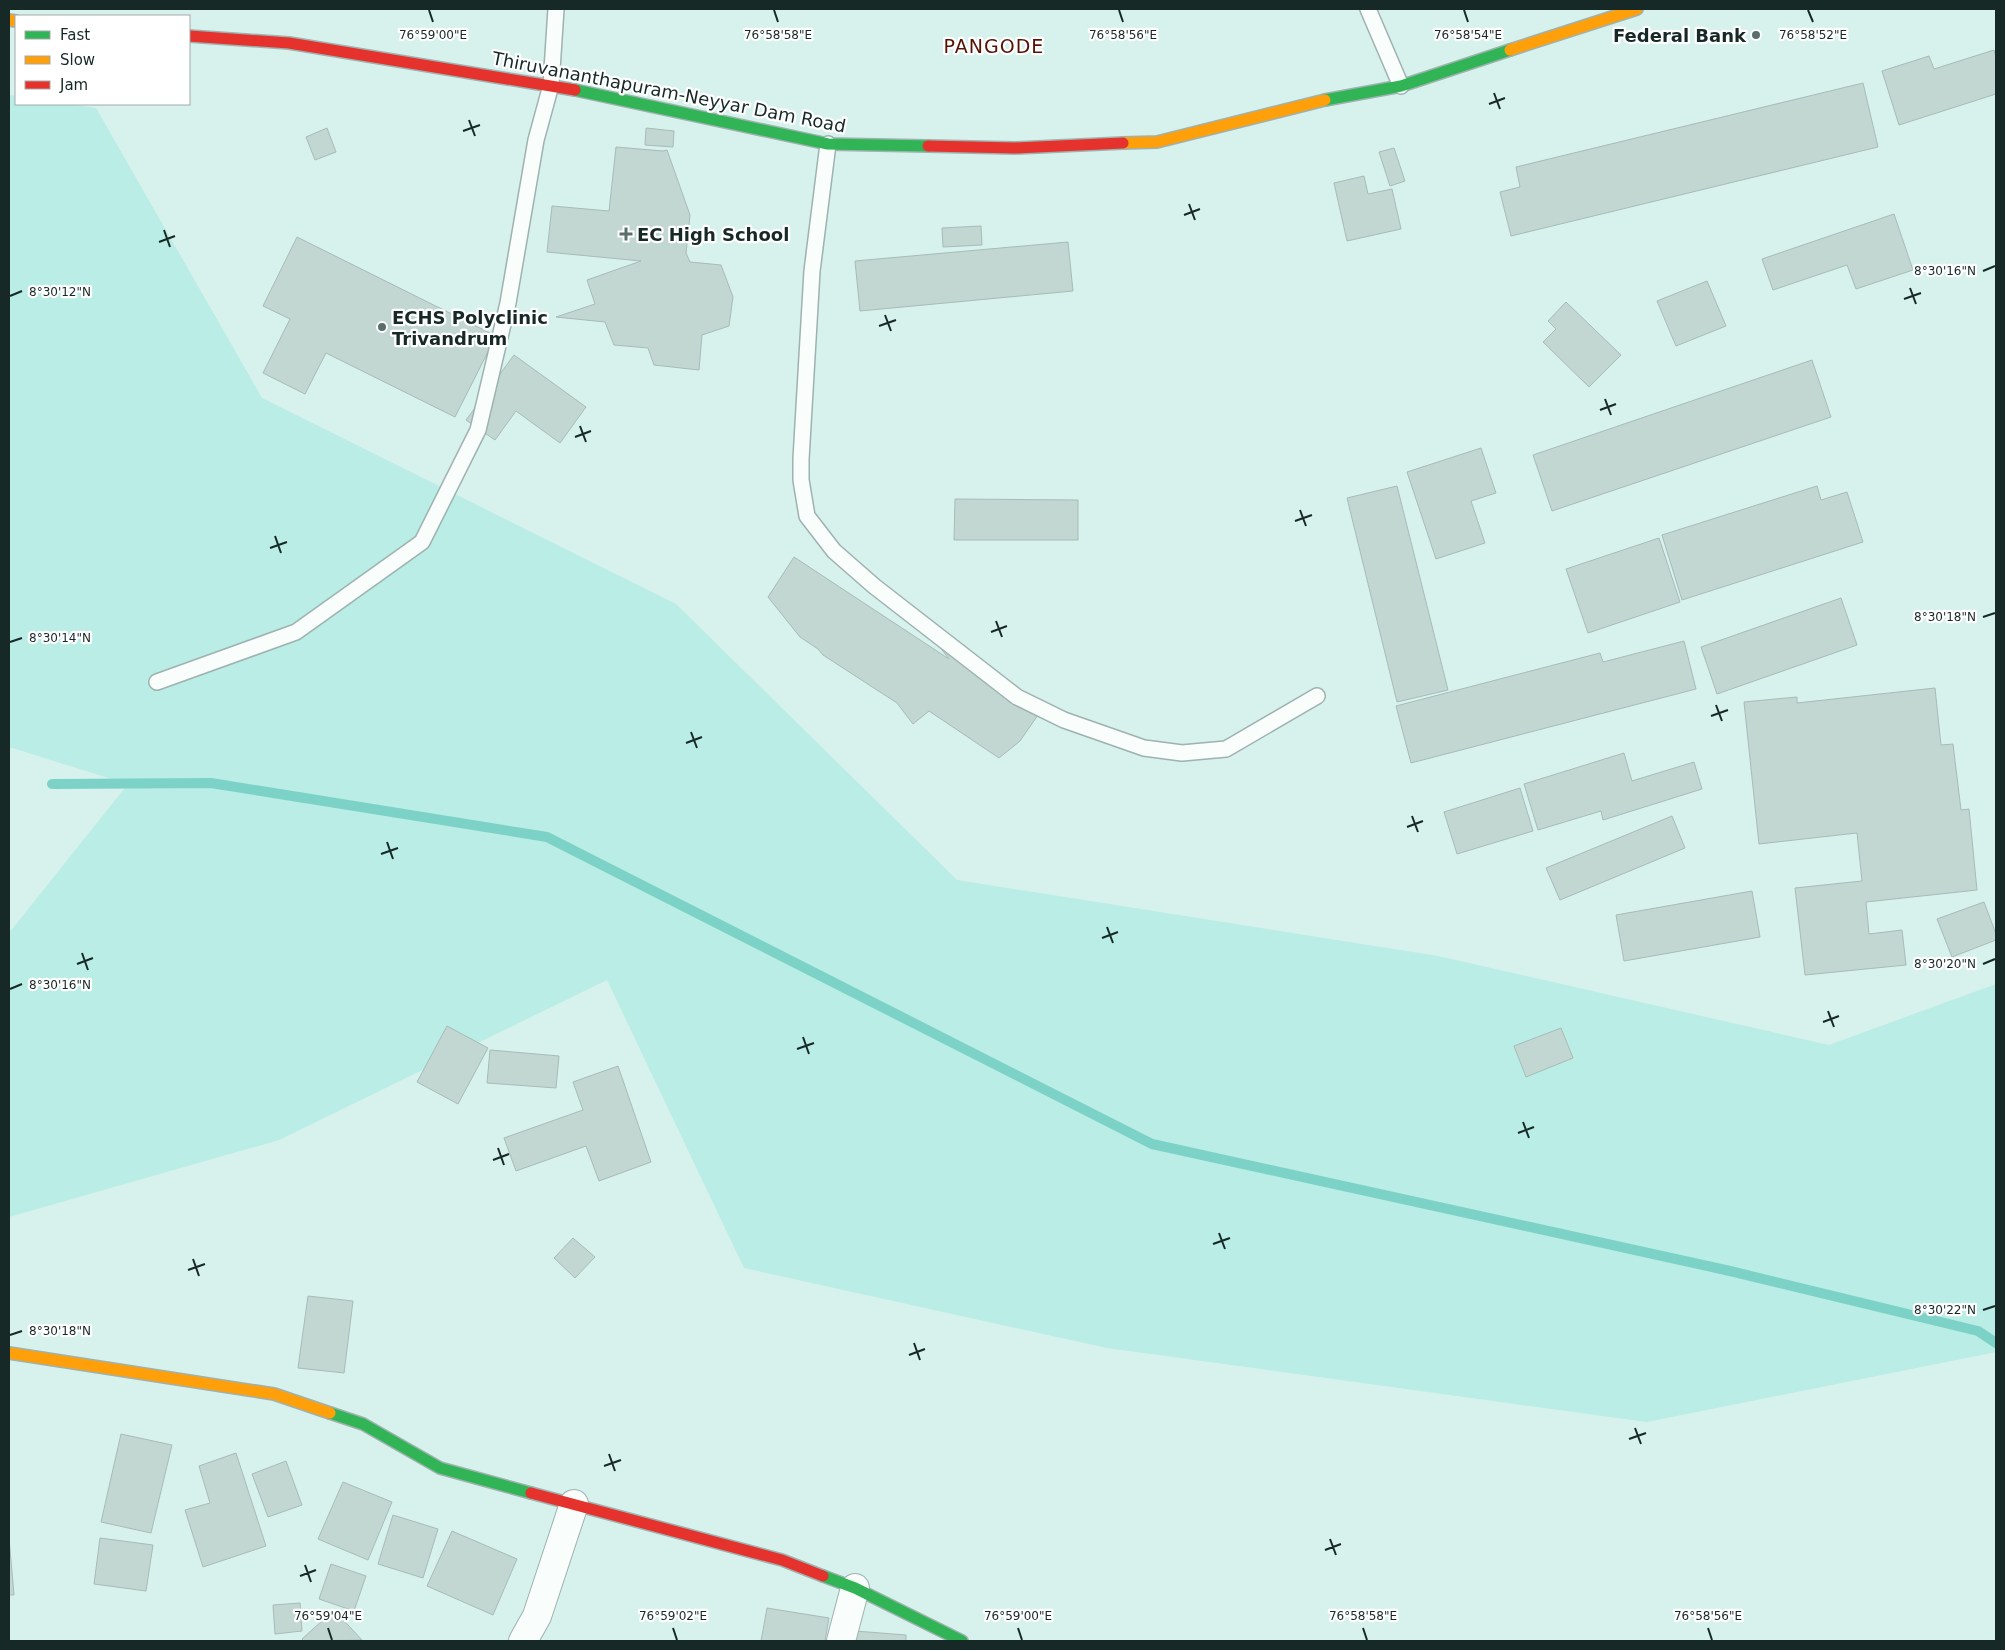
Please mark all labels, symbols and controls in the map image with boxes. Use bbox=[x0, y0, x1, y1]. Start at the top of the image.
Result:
legend bbox=[15, 15, 190, 105]
place label: Federal Bank bbox=[1613, 25, 1747, 46]
text: Fast bbox=[60, 26, 90, 44]
text: 76°59'00"E bbox=[399, 28, 467, 42]
text: 76°58'58"E bbox=[744, 28, 812, 42]
text: 76°58'56"E bbox=[1089, 28, 1157, 42]
text: 76°58'54"E bbox=[1434, 28, 1502, 42]
text: 76°58'52"E bbox=[1779, 28, 1847, 42]
marker: Federal Bank bbox=[1750, 29, 1762, 41]
district label: PANGODE bbox=[944, 35, 1044, 57]
street label: Thiruvananthapuram-Neyyar Dam Road bbox=[489, 47, 848, 137]
text: Slow bbox=[60, 51, 95, 69]
text: Jam bbox=[59, 76, 88, 94]
place label: EC High School bbox=[637, 224, 789, 245]
marker: EC High School bbox=[619, 227, 633, 241]
text: 8°30'16"N bbox=[1914, 264, 1976, 278]
text: 8°30'12"N bbox=[29, 285, 91, 299]
place label: ECHS Polyclinic Trivandrum bbox=[392, 307, 548, 349]
marker: ECHS Polyclinic Trivandrum bbox=[376, 321, 388, 333]
text: 8°30'18"N bbox=[1914, 610, 1976, 624]
text: 8°30'14"N bbox=[29, 631, 91, 645]
text: 8°30'20"N bbox=[1914, 957, 1976, 971]
text: 8°30'16"N bbox=[29, 978, 91, 992]
text: 8°30'22"N bbox=[1914, 1303, 1976, 1317]
text: 8°30'18"N bbox=[29, 1324, 91, 1338]
text: 76°59'04"E bbox=[294, 1609, 362, 1623]
text: 76°59'02"E bbox=[639, 1609, 707, 1623]
text: 76°59'00"E bbox=[984, 1609, 1052, 1623]
text: 76°58'58"E bbox=[1329, 1609, 1397, 1623]
text: 76°58'56"E bbox=[1674, 1609, 1742, 1623]

